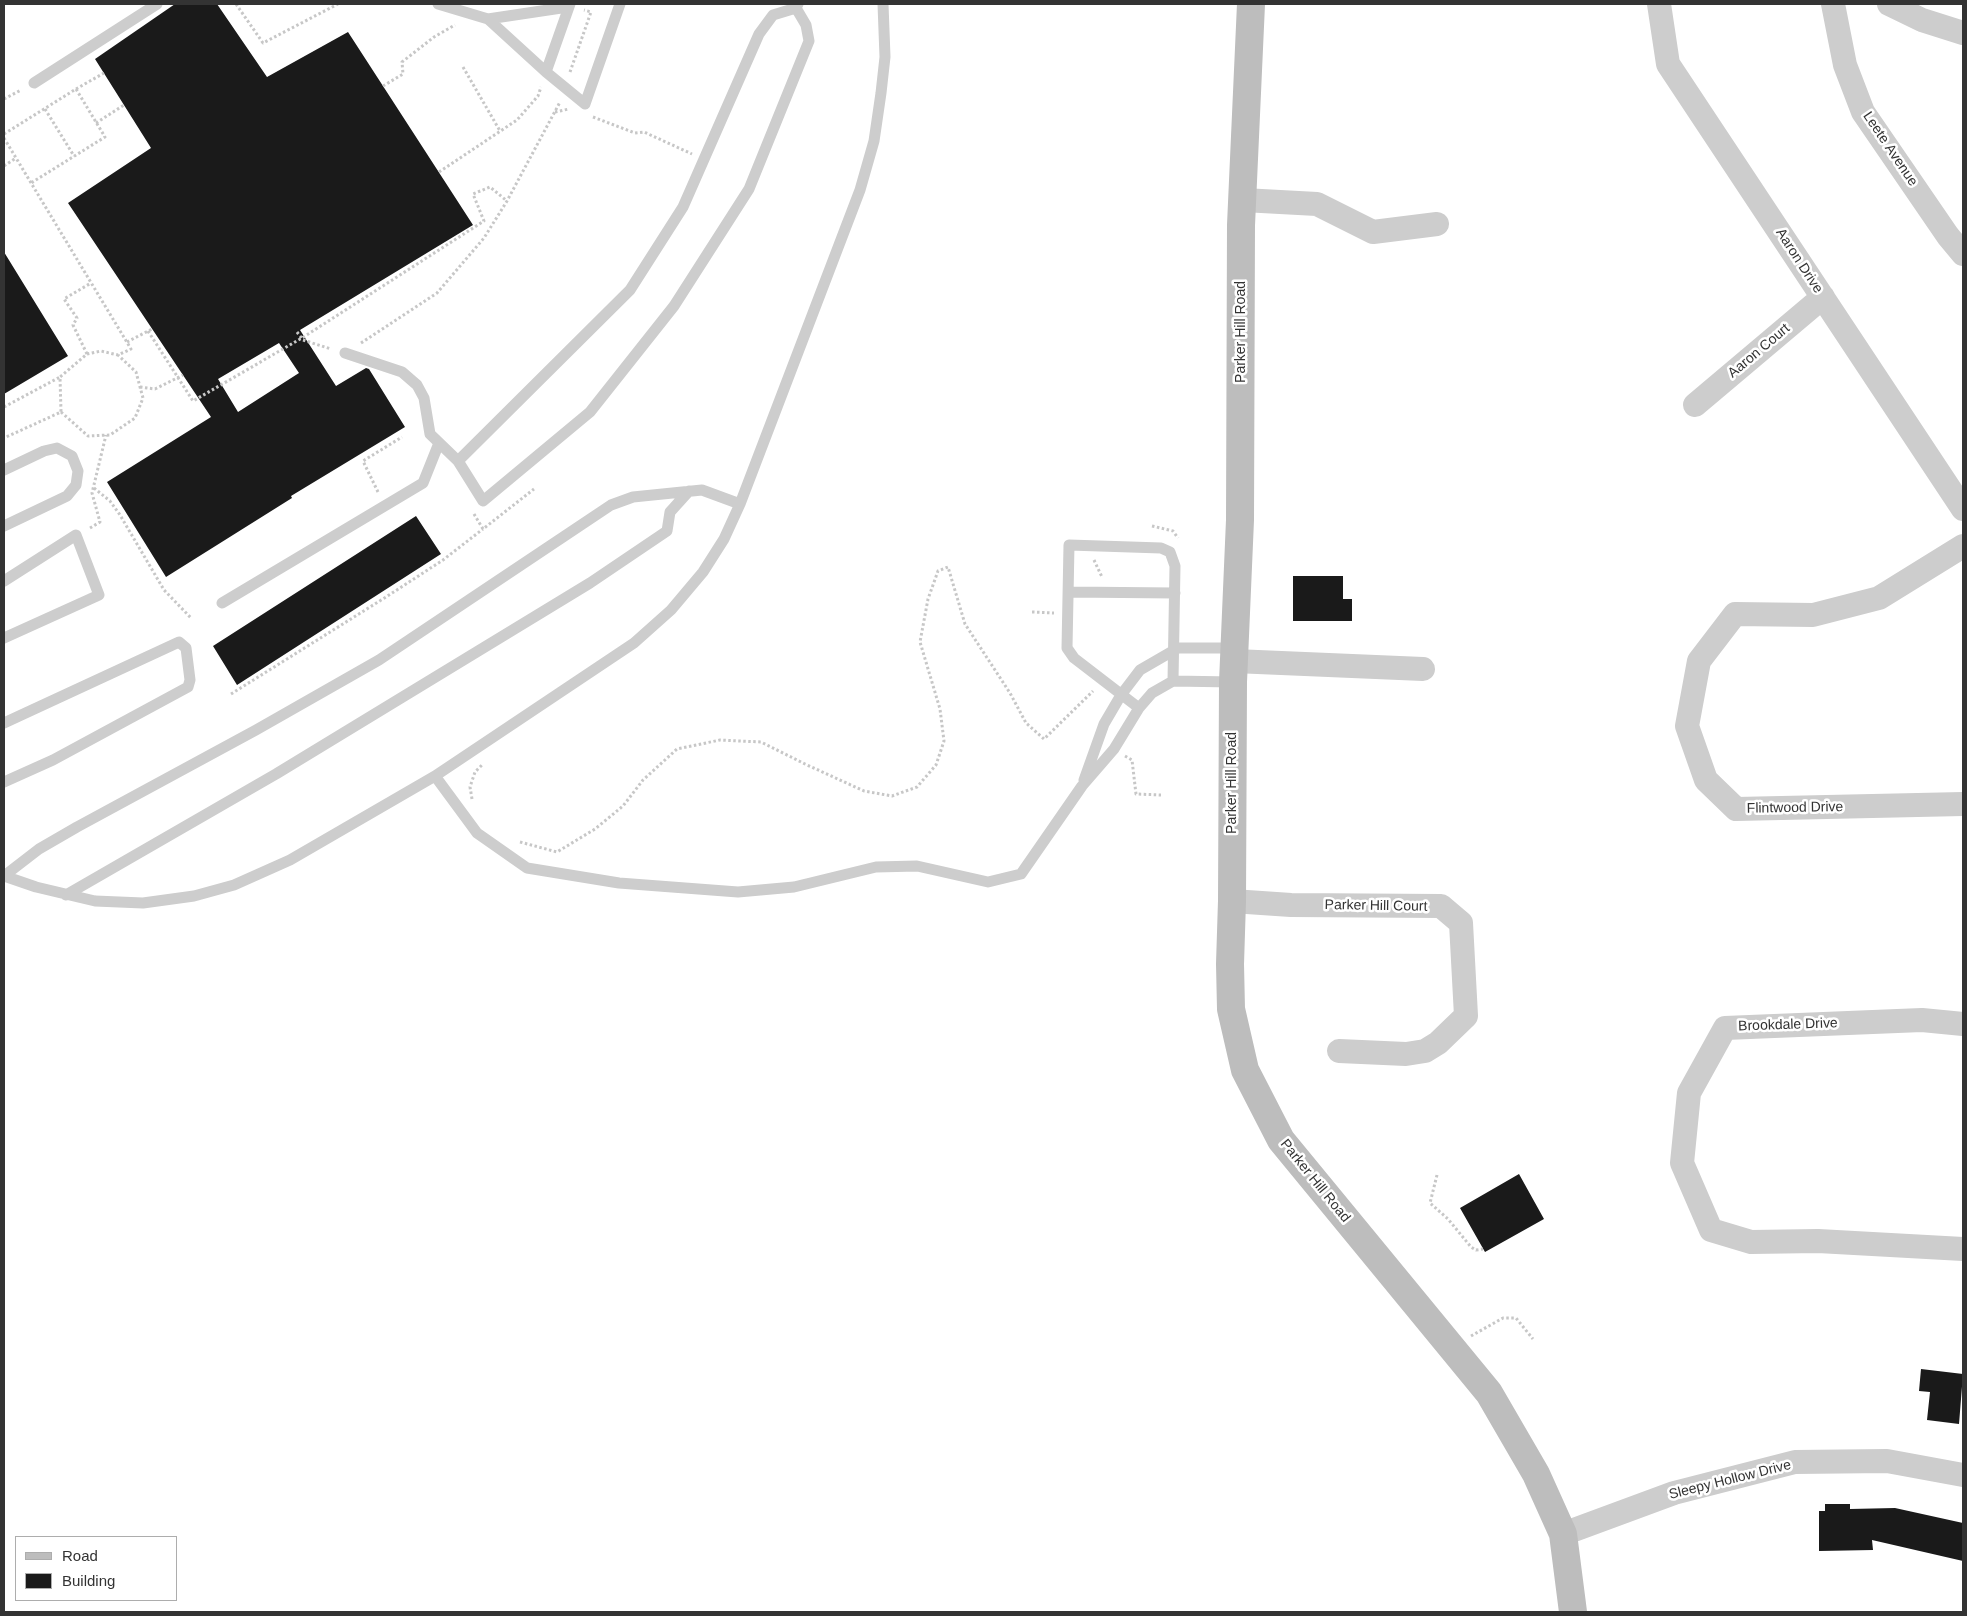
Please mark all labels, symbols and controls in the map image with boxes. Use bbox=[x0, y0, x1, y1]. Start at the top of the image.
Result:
street label: Leete Avenue bbox=[1859, 109, 1921, 189]
street label: Aaron Drive bbox=[1772, 225, 1826, 297]
street label: Parker Hill Road bbox=[1233, 281, 1249, 383]
street label: Aaron Court bbox=[1725, 320, 1793, 382]
street label: Parker Hill Road bbox=[1224, 732, 1240, 834]
street label: Flintwood Drive bbox=[1747, 799, 1843, 817]
street label: Parker Hill Court bbox=[1325, 897, 1427, 915]
street label: Brookdale Drive bbox=[1738, 1015, 1838, 1035]
street label: Parker Hill Road bbox=[1276, 1136, 1354, 1226]
street label: Sleepy Hollow Drive bbox=[1667, 1457, 1793, 1503]
legend bbox=[15, 1536, 178, 1601]
text: Road bbox=[62, 1547, 98, 1564]
text: Building bbox=[62, 1572, 115, 1589]

